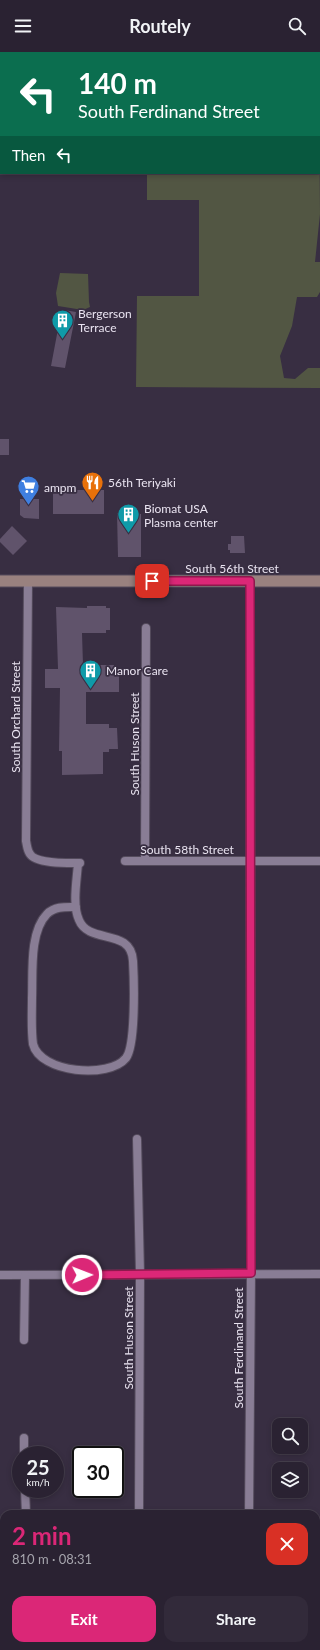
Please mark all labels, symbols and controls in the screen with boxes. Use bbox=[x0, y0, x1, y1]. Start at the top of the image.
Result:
icon: menu bbox=[12, 15, 34, 37]
text: Routely bbox=[129, 15, 191, 37]
icon: search bbox=[286, 15, 308, 37]
text: 140 m bbox=[78, 66, 157, 100]
icon: left bbox=[12, 68, 64, 120]
text: South Ferdinand Street bbox=[78, 100, 260, 122]
icon: left bbox=[53, 144, 75, 166]
text: Then bbox=[12, 146, 45, 164]
place label: Bergerson Terrace bbox=[78, 306, 132, 335]
building icon: Bergerson Terrace bbox=[49, 307, 75, 340]
restaurant icon: 56th Teriyaki bbox=[80, 469, 106, 502]
supermarket icon: ampm bbox=[16, 474, 42, 507]
place label: 56th Teriyaki bbox=[108, 475, 176, 490]
place label: ampm bbox=[44, 480, 77, 495]
place label: Biomat USA Plasma center bbox=[144, 501, 218, 530]
building icon: Biomat USA Plasma center bbox=[116, 502, 142, 535]
street label: South 56th Street bbox=[185, 561, 280, 576]
pin bbox=[135, 564, 169, 598]
icon: arrive bbox=[141, 570, 163, 592]
building icon: Manor Care bbox=[77, 657, 103, 690]
street label: South Orchard Street bbox=[8, 661, 23, 773]
place label: Manor Care bbox=[106, 663, 168, 678]
street label: South Huson Street bbox=[127, 692, 142, 796]
street label: South 58th Street bbox=[140, 842, 235, 857]
position arrow bbox=[61, 1254, 103, 1296]
street label: South Huson Street bbox=[121, 1286, 136, 1390]
street label: South Ferdinand Street bbox=[231, 1287, 246, 1409]
map controls bbox=[272, 1418, 308, 1498]
button: search bbox=[272, 1418, 308, 1454]
speed limit sign: 30 bbox=[72, 1446, 124, 1498]
text: 25 bbox=[26, 1455, 50, 1479]
button: layers bbox=[272, 1462, 308, 1498]
text: km/h bbox=[26, 1476, 50, 1488]
text: 2 min bbox=[12, 1521, 72, 1550]
button: close bbox=[266, 1523, 308, 1565]
text: 810 m · 08:31 bbox=[12, 1551, 92, 1567]
button: Exit bbox=[12, 1596, 156, 1642]
button: Share bbox=[164, 1596, 308, 1642]

